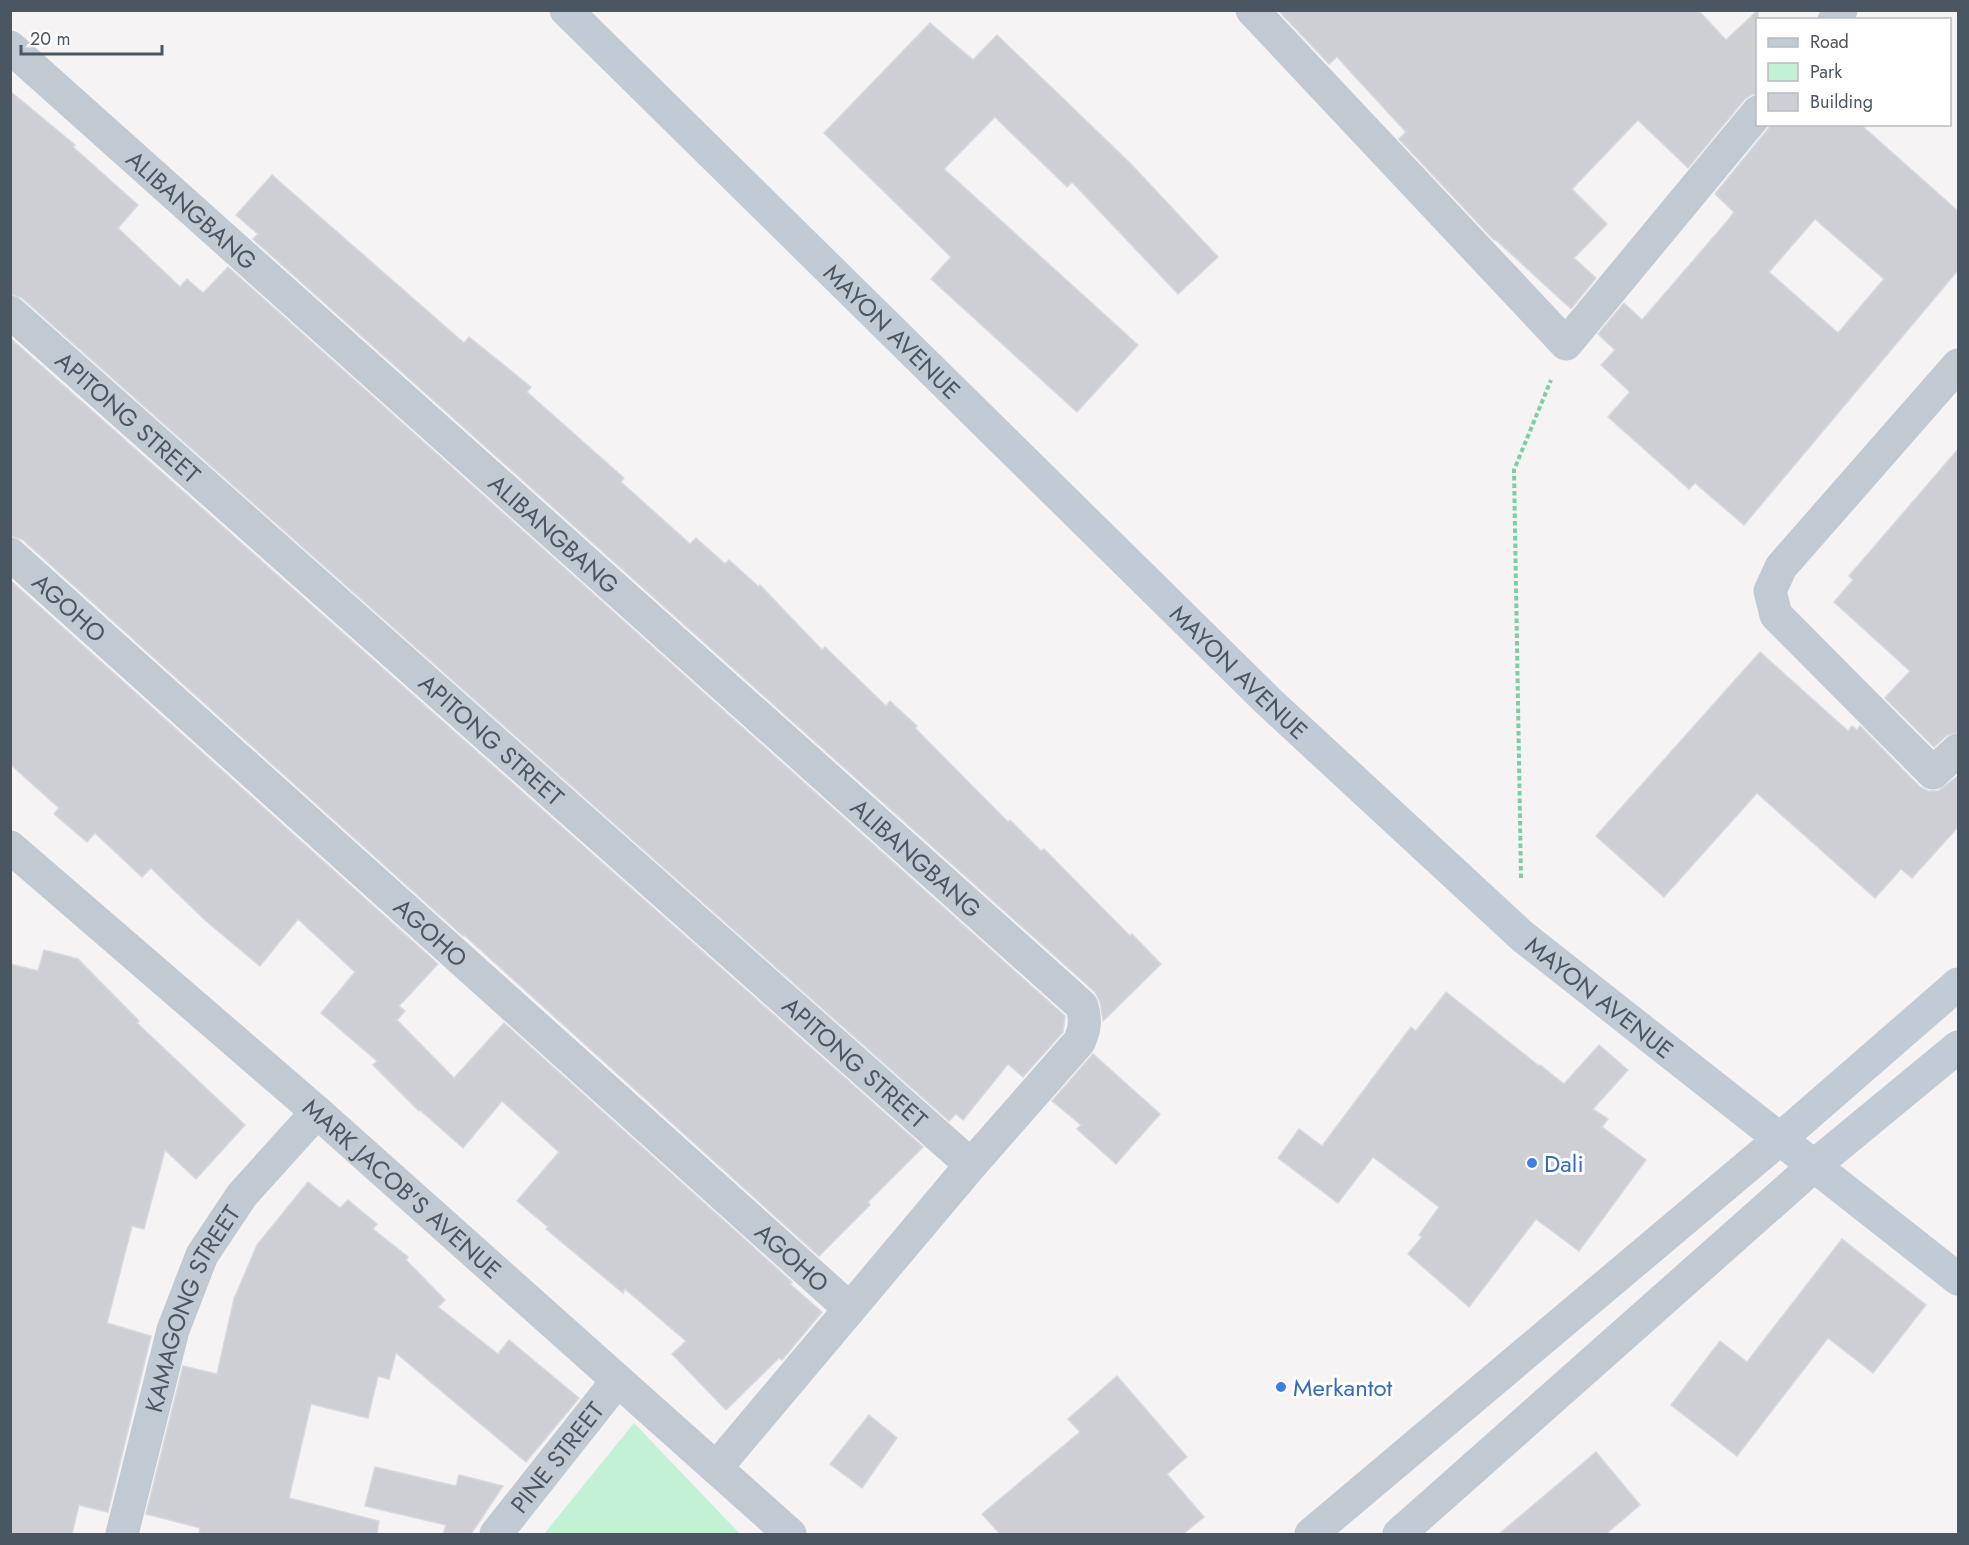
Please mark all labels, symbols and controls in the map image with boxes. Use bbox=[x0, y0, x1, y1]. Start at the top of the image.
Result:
scale bar bbox=[21, 18, 162, 56]
legend bbox=[1756, 18, 1951, 126]
text: 20 m bbox=[30, 26, 70, 52]
text: Road bbox=[1810, 29, 1849, 55]
text: Park bbox=[1810, 59, 1842, 85]
text: Building bbox=[1810, 89, 1873, 115]
street label: ALIBANGBANG bbox=[119, 142, 265, 278]
street label: MAYON AVENUE bbox=[816, 256, 969, 407]
street label: APITONG STREET bbox=[48, 343, 208, 491]
street label: ALIBANGBANG bbox=[481, 466, 627, 602]
street label: AGOHO bbox=[25, 565, 114, 650]
street label: MAYON AVENUE bbox=[1162, 597, 1316, 747]
street label: APITONG STREET bbox=[411, 665, 572, 814]
street label: ALIBANGBANG bbox=[843, 790, 989, 926]
street label: AGOHO bbox=[386, 890, 476, 975]
street label: MAYON AVENUE bbox=[1518, 928, 1681, 1067]
street label: APITONG STREET bbox=[775, 988, 935, 1136]
street label: MARK JACOB'S AVENUE bbox=[295, 1090, 509, 1286]
place label: Dali bbox=[1544, 1146, 1584, 1181]
marker: Dali bbox=[1525, 1156, 1539, 1170]
street label: KAMAGONG STREET bbox=[136, 1198, 248, 1416]
street label: AGOHO bbox=[748, 1215, 837, 1300]
place label: Merkantot bbox=[1293, 1370, 1393, 1405]
marker: Merkantot bbox=[1274, 1380, 1288, 1394]
street label: PINE STREET bbox=[502, 1394, 612, 1520]

